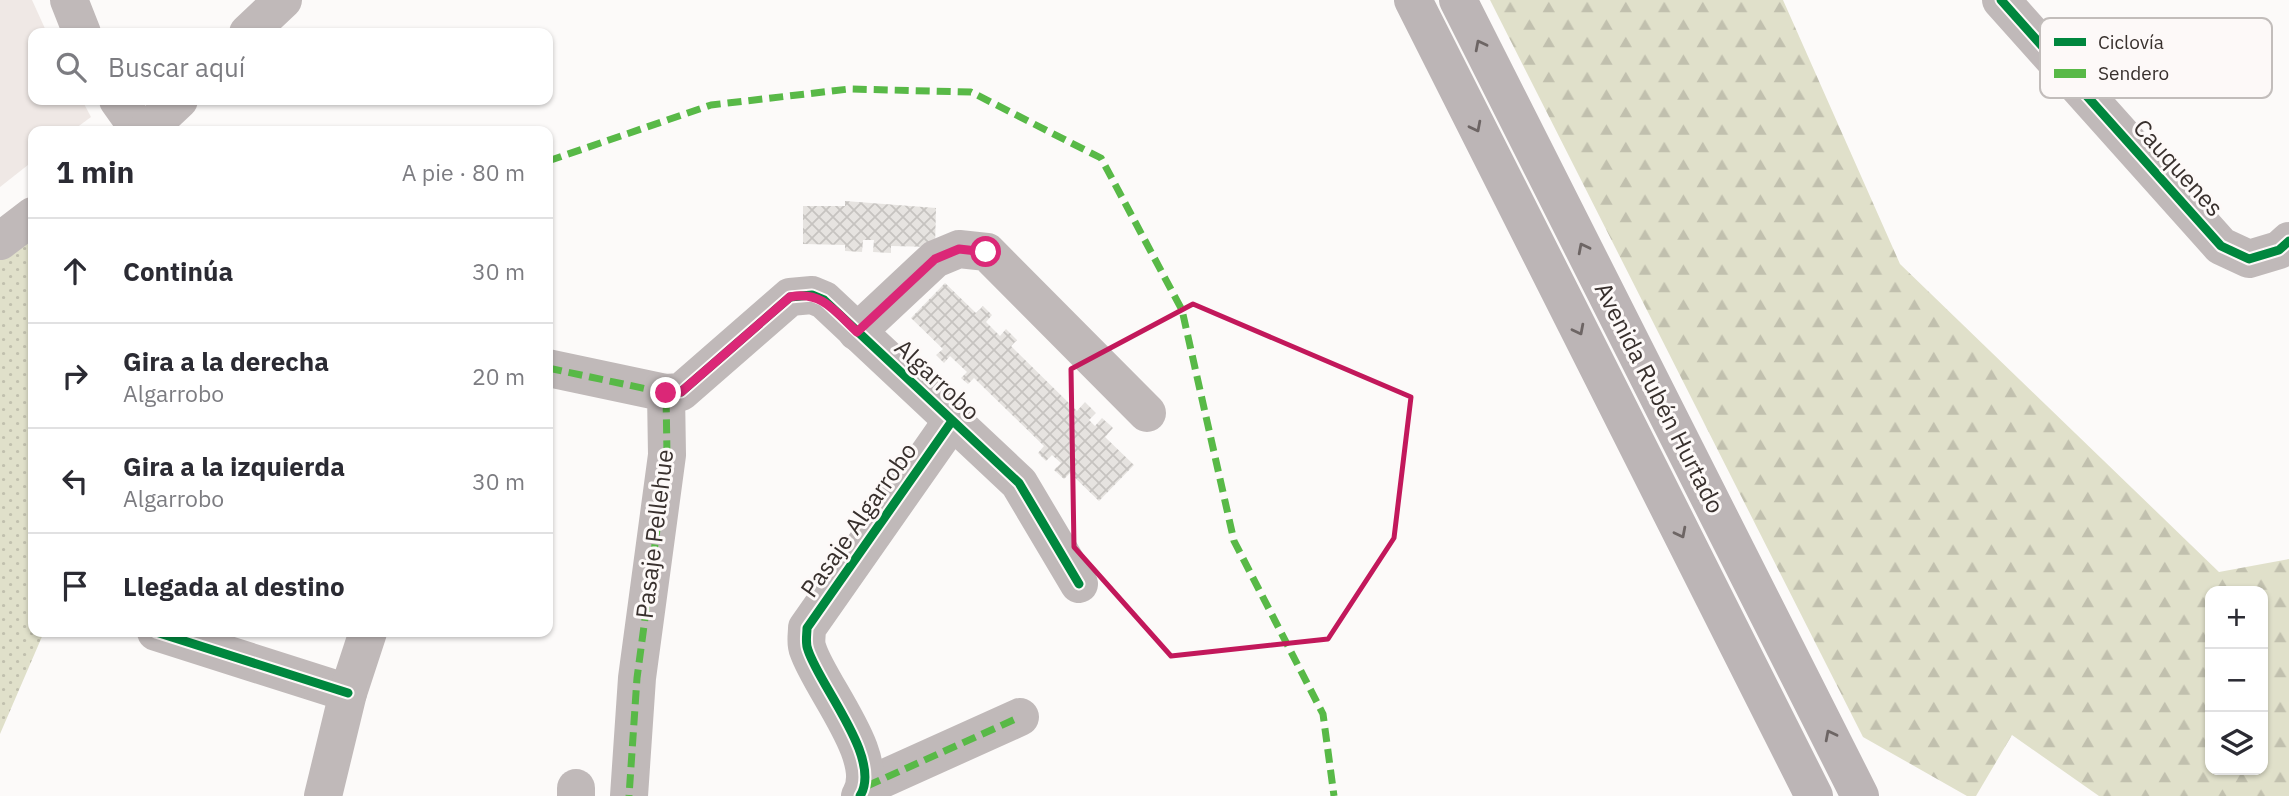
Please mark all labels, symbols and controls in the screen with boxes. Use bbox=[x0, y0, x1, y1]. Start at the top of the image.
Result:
legend bbox=[2040, 18, 2272, 98]
search box bbox=[28, 28, 553, 105]
text: Ciclovía bbox=[2098, 30, 2164, 54]
one-way arrow bbox=[1475, 40, 1489, 52]
icon: search bbox=[52, 48, 90, 86]
text: Buscar aquí bbox=[108, 50, 245, 84]
text: Sendero bbox=[2098, 61, 2169, 85]
street label: Cauquenes bbox=[2127, 112, 2231, 223]
one-way arrow bbox=[1468, 119, 1482, 132]
text: 1 min bbox=[56, 152, 134, 191]
text: A pie · 80 m bbox=[402, 157, 525, 187]
route start bbox=[970, 236, 1001, 267]
one-way arrow bbox=[1578, 243, 1592, 255]
icon: ahead bbox=[56, 252, 94, 290]
text: Continúa bbox=[123, 254, 233, 288]
text: 30 m bbox=[472, 256, 525, 286]
street label: Avenida Rubén Hurtado bbox=[1588, 277, 1732, 519]
one-way arrow bbox=[1570, 323, 1584, 335]
street label: Algarrobo bbox=[888, 332, 987, 427]
text: Gira a la derecha bbox=[123, 344, 329, 378]
icon: right bbox=[56, 357, 94, 395]
text: 20 m bbox=[472, 361, 525, 391]
route end bbox=[650, 377, 681, 408]
text: Algarrobo bbox=[123, 378, 224, 408]
street label: Pasaje Algarrobo bbox=[793, 436, 924, 603]
street label: Pasaje Pellehue bbox=[628, 447, 680, 620]
text: Gira a la izquierda bbox=[123, 449, 345, 483]
icon: left bbox=[56, 462, 94, 500]
text: 30 m bbox=[472, 466, 525, 496]
text: Algarrobo bbox=[123, 483, 224, 513]
one-way arrow bbox=[1673, 526, 1687, 538]
icon: arrive bbox=[56, 567, 94, 605]
text: Llegada al destino bbox=[123, 569, 345, 603]
map controls bbox=[2205, 586, 2268, 775]
button: + bbox=[2205, 586, 2268, 649]
button: − bbox=[2205, 649, 2268, 712]
button: layers bbox=[2205, 712, 2268, 775]
one-way arrow bbox=[1824, 730, 1838, 742]

